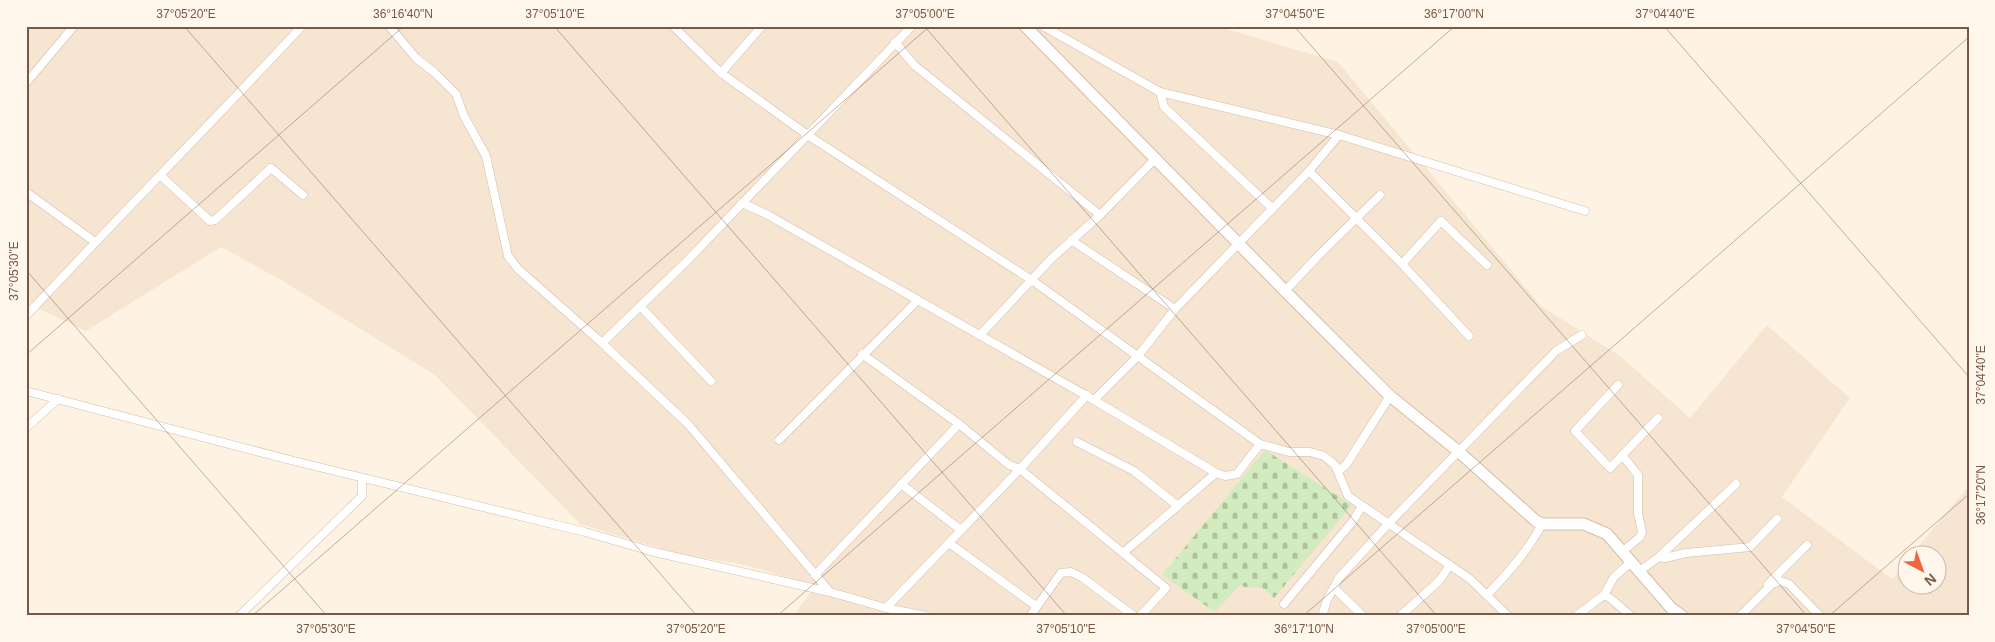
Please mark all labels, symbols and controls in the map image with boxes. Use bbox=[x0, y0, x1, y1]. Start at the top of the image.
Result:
text: 37°05'20"E bbox=[156, 7, 216, 21]
text: 36°16'40"N bbox=[373, 7, 433, 21]
text: 37°05'10"E bbox=[525, 7, 585, 21]
text: 37°05'00"E bbox=[895, 7, 955, 21]
text: 37°04'50"E bbox=[1265, 7, 1325, 21]
text: 36°17'00"N bbox=[1424, 7, 1484, 21]
text: 37°04'40"E bbox=[1635, 7, 1695, 21]
text: 37°05'30"E bbox=[7, 241, 21, 301]
text: 37°04'40"E bbox=[1974, 345, 1988, 405]
text: 36°17'20"N bbox=[1974, 465, 1988, 525]
north arrow bbox=[1898, 544, 1948, 594]
text: N bbox=[1921, 570, 1940, 589]
text: 37°05'30"E bbox=[296, 622, 356, 636]
text: 37°05'20"E bbox=[666, 622, 726, 636]
text: 37°05'10"E bbox=[1036, 622, 1096, 636]
text: 36°17'10"N bbox=[1274, 622, 1334, 636]
text: 37°05'00"E bbox=[1406, 622, 1466, 636]
text: 37°04'50"E bbox=[1776, 622, 1836, 636]

